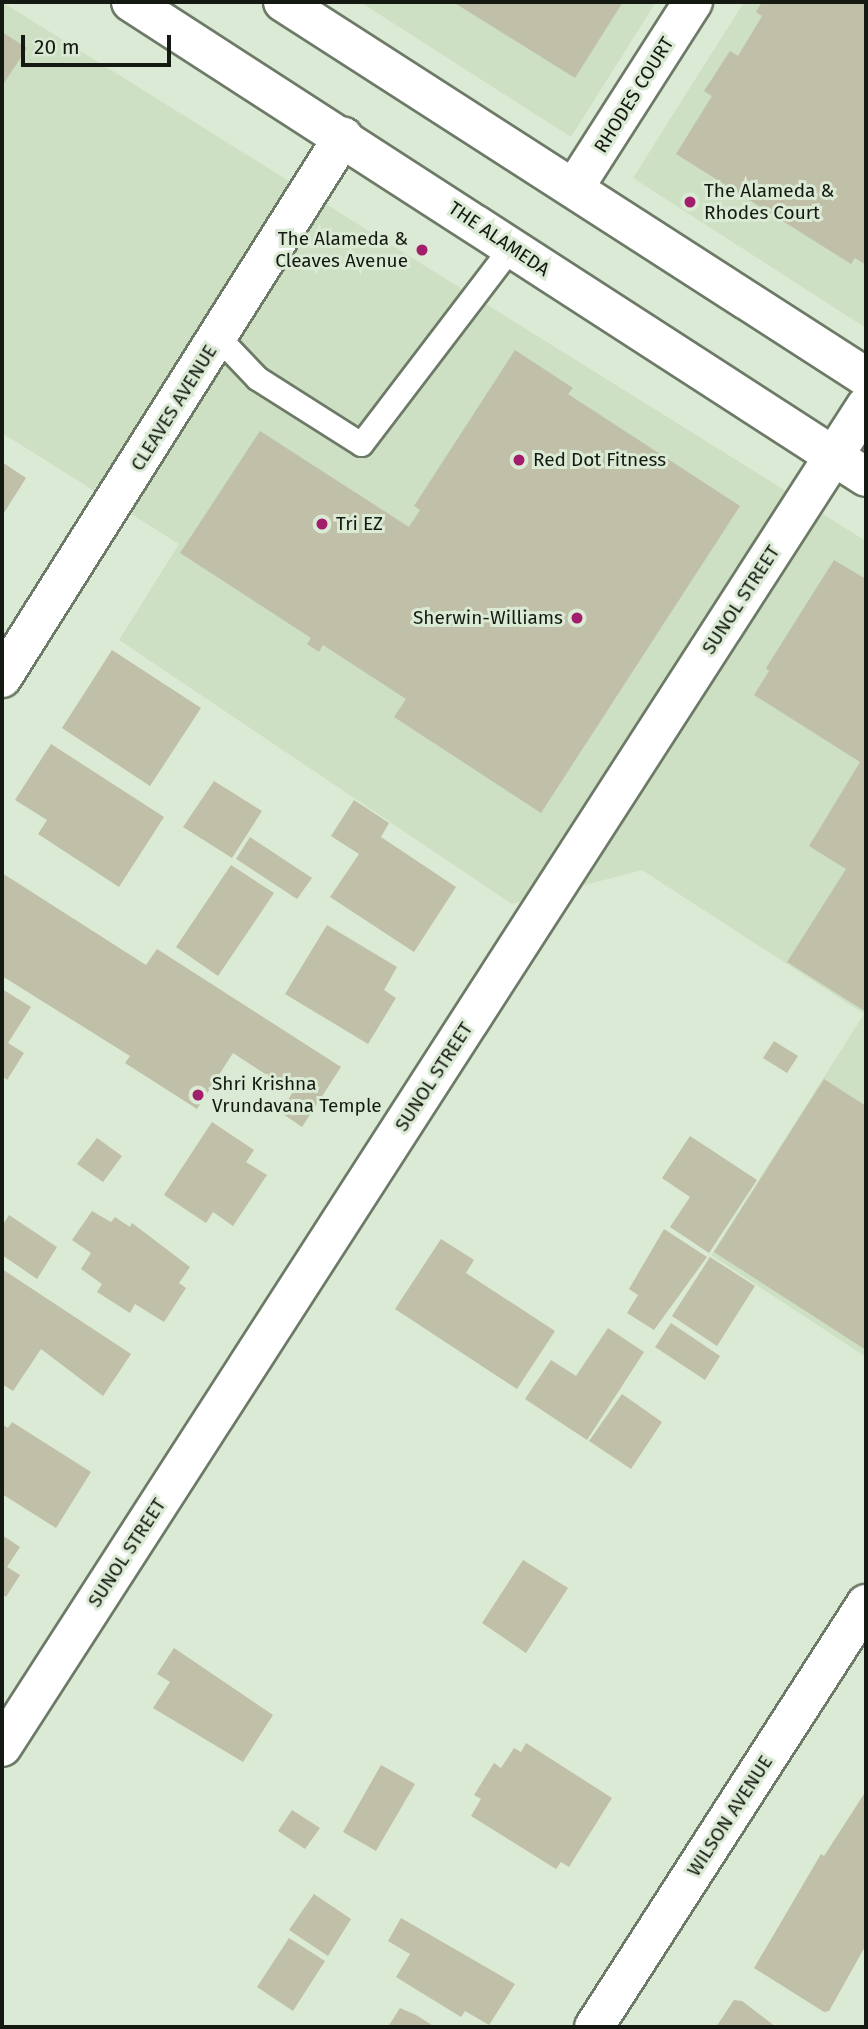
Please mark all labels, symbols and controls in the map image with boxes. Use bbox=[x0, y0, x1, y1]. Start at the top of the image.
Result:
scale bar bbox=[24, 21, 175, 65]
street label: RHODES COURT bbox=[589, 33, 679, 157]
text: 20 m bbox=[34, 34, 80, 60]
place label: The Alameda & Rhodes Court bbox=[704, 180, 834, 224]
marker: The Alameda & Rhodes Court bbox=[682, 194, 698, 210]
street label: THE ALAMEDA bbox=[444, 197, 554, 281]
place label: The Alameda & Cleaves Avenue bbox=[275, 228, 408, 272]
marker: The Alameda & Cleaves Avenue bbox=[414, 242, 430, 258]
street label: CLEAVES AVENUE bbox=[126, 341, 222, 475]
place label: Red Dot Fitness bbox=[533, 449, 666, 471]
marker: Red Dot Fitness bbox=[511, 452, 527, 468]
place label: Tri EZ bbox=[336, 513, 383, 535]
marker: Tri EZ bbox=[314, 516, 330, 532]
street label: SUNOL STREET bbox=[697, 541, 785, 659]
place label: Sherwin-Williams bbox=[413, 607, 563, 629]
marker: Sherwin-Williams bbox=[569, 610, 585, 626]
street label: SUNOL STREET bbox=[390, 1018, 478, 1136]
place label: Shri Krishna Vrundavana Temple bbox=[212, 1073, 382, 1117]
marker: Shri Krishna Vrundavana Temple bbox=[190, 1087, 206, 1103]
street label: SUNOL STREET bbox=[83, 1494, 171, 1612]
street label: WILSON AVENUE bbox=[683, 1751, 777, 1881]

